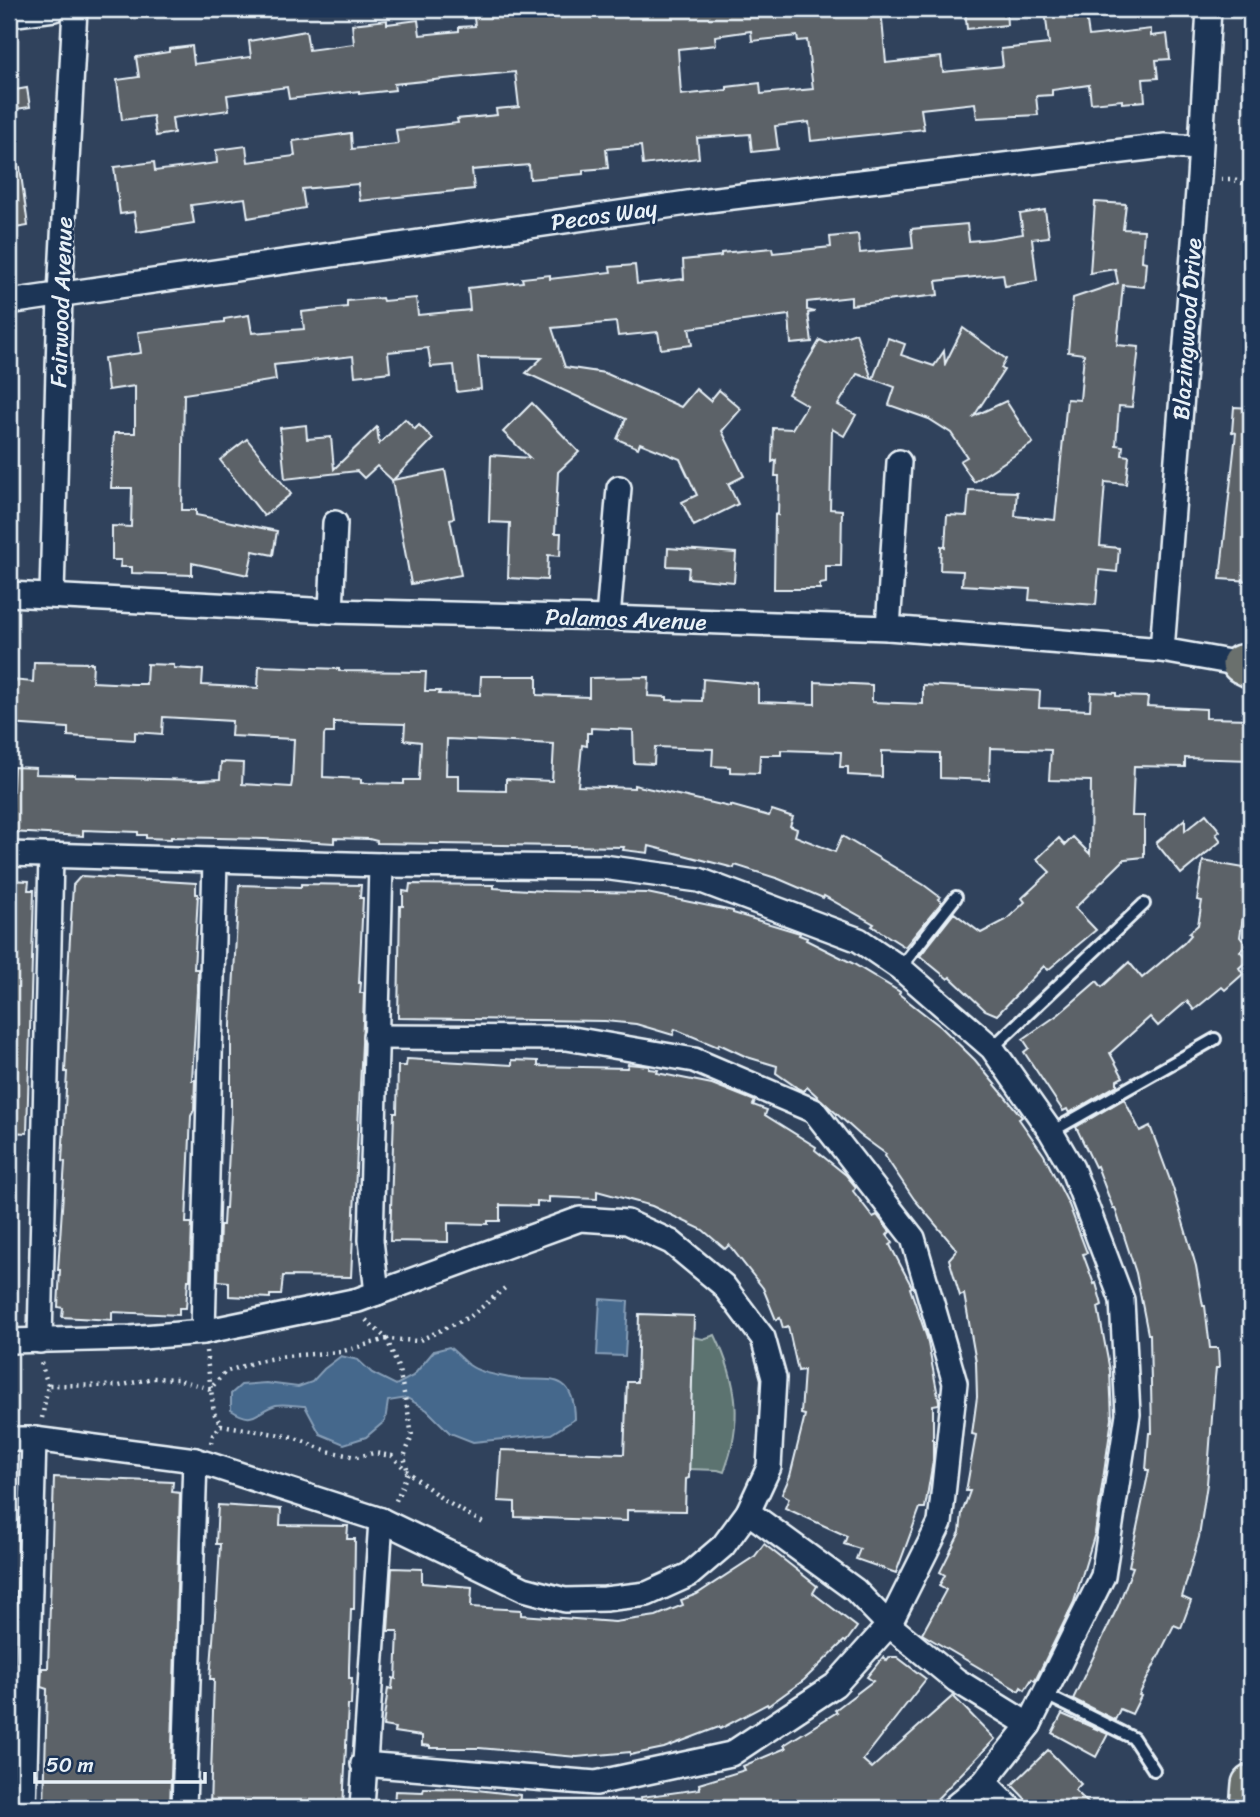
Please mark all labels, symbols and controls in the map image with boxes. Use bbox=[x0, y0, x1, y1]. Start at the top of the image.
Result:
street label: Pecos Way bbox=[548, 188, 660, 243]
street label: Fairwood Avenue bbox=[38, 216, 85, 388]
street label: Blazingwood Drive bbox=[1161, 237, 1214, 421]
street label: Palamos Avenue bbox=[545, 596, 707, 643]
scale bar bbox=[35, 1740, 205, 1784]
text: 50 m bbox=[46, 1746, 94, 1784]

